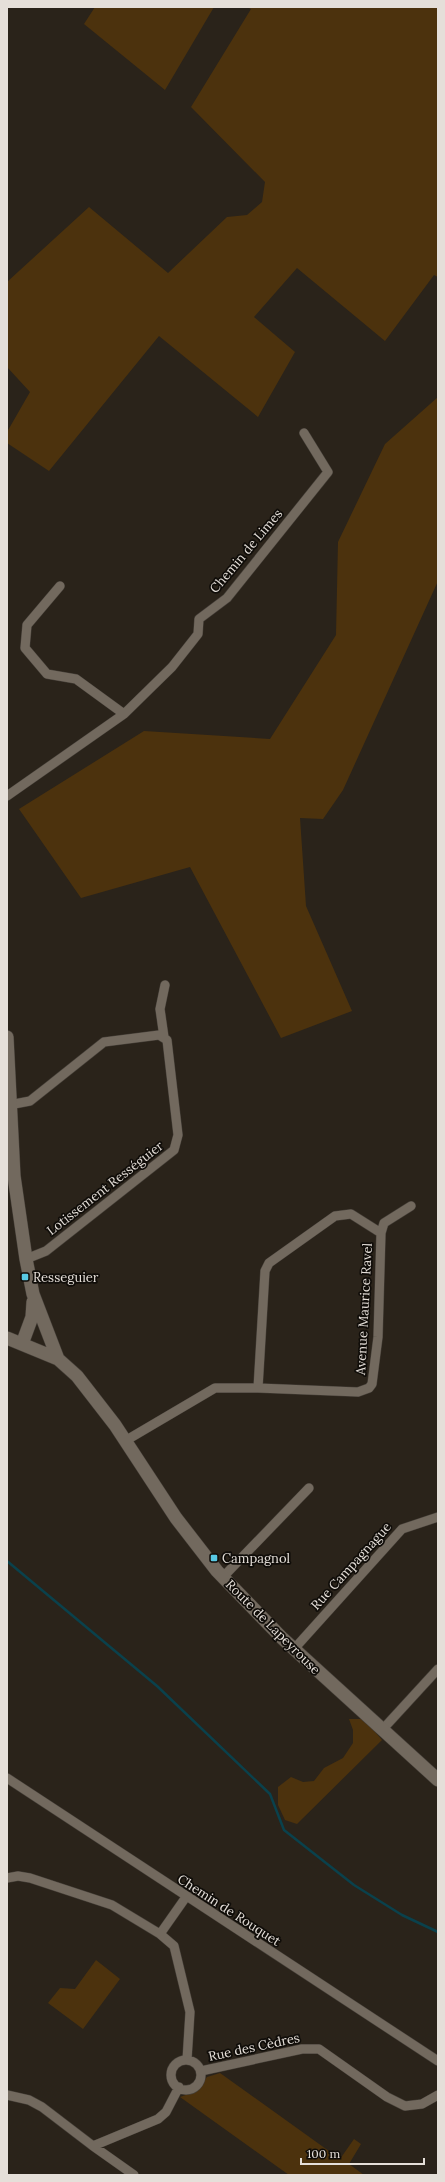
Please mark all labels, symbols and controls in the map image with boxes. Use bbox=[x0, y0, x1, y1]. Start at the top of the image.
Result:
street label: Chemin de Limes bbox=[206, 505, 286, 597]
street label: Lotissement Rességuier bbox=[43, 1137, 167, 1239]
street label: Avenue Maurice Ravel bbox=[352, 1242, 376, 1376]
place label: Resseguier bbox=[33, 1269, 99, 1286]
marker: Resseguier bbox=[20, 1272, 30, 1282]
street label: Rue Campagnague bbox=[307, 1519, 395, 1613]
place label: Campagnol bbox=[222, 1550, 291, 1567]
marker: Campagnol bbox=[209, 1553, 219, 1563]
street label: Route de Lapeyrouse bbox=[222, 1576, 324, 1678]
street label: Chemin de Rouquet bbox=[174, 1870, 284, 1950]
street label: Rue des Cèdres bbox=[207, 2029, 301, 2065]
scale bar bbox=[301, 2140, 424, 2166]
text: 100 m bbox=[307, 2146, 340, 2161]

